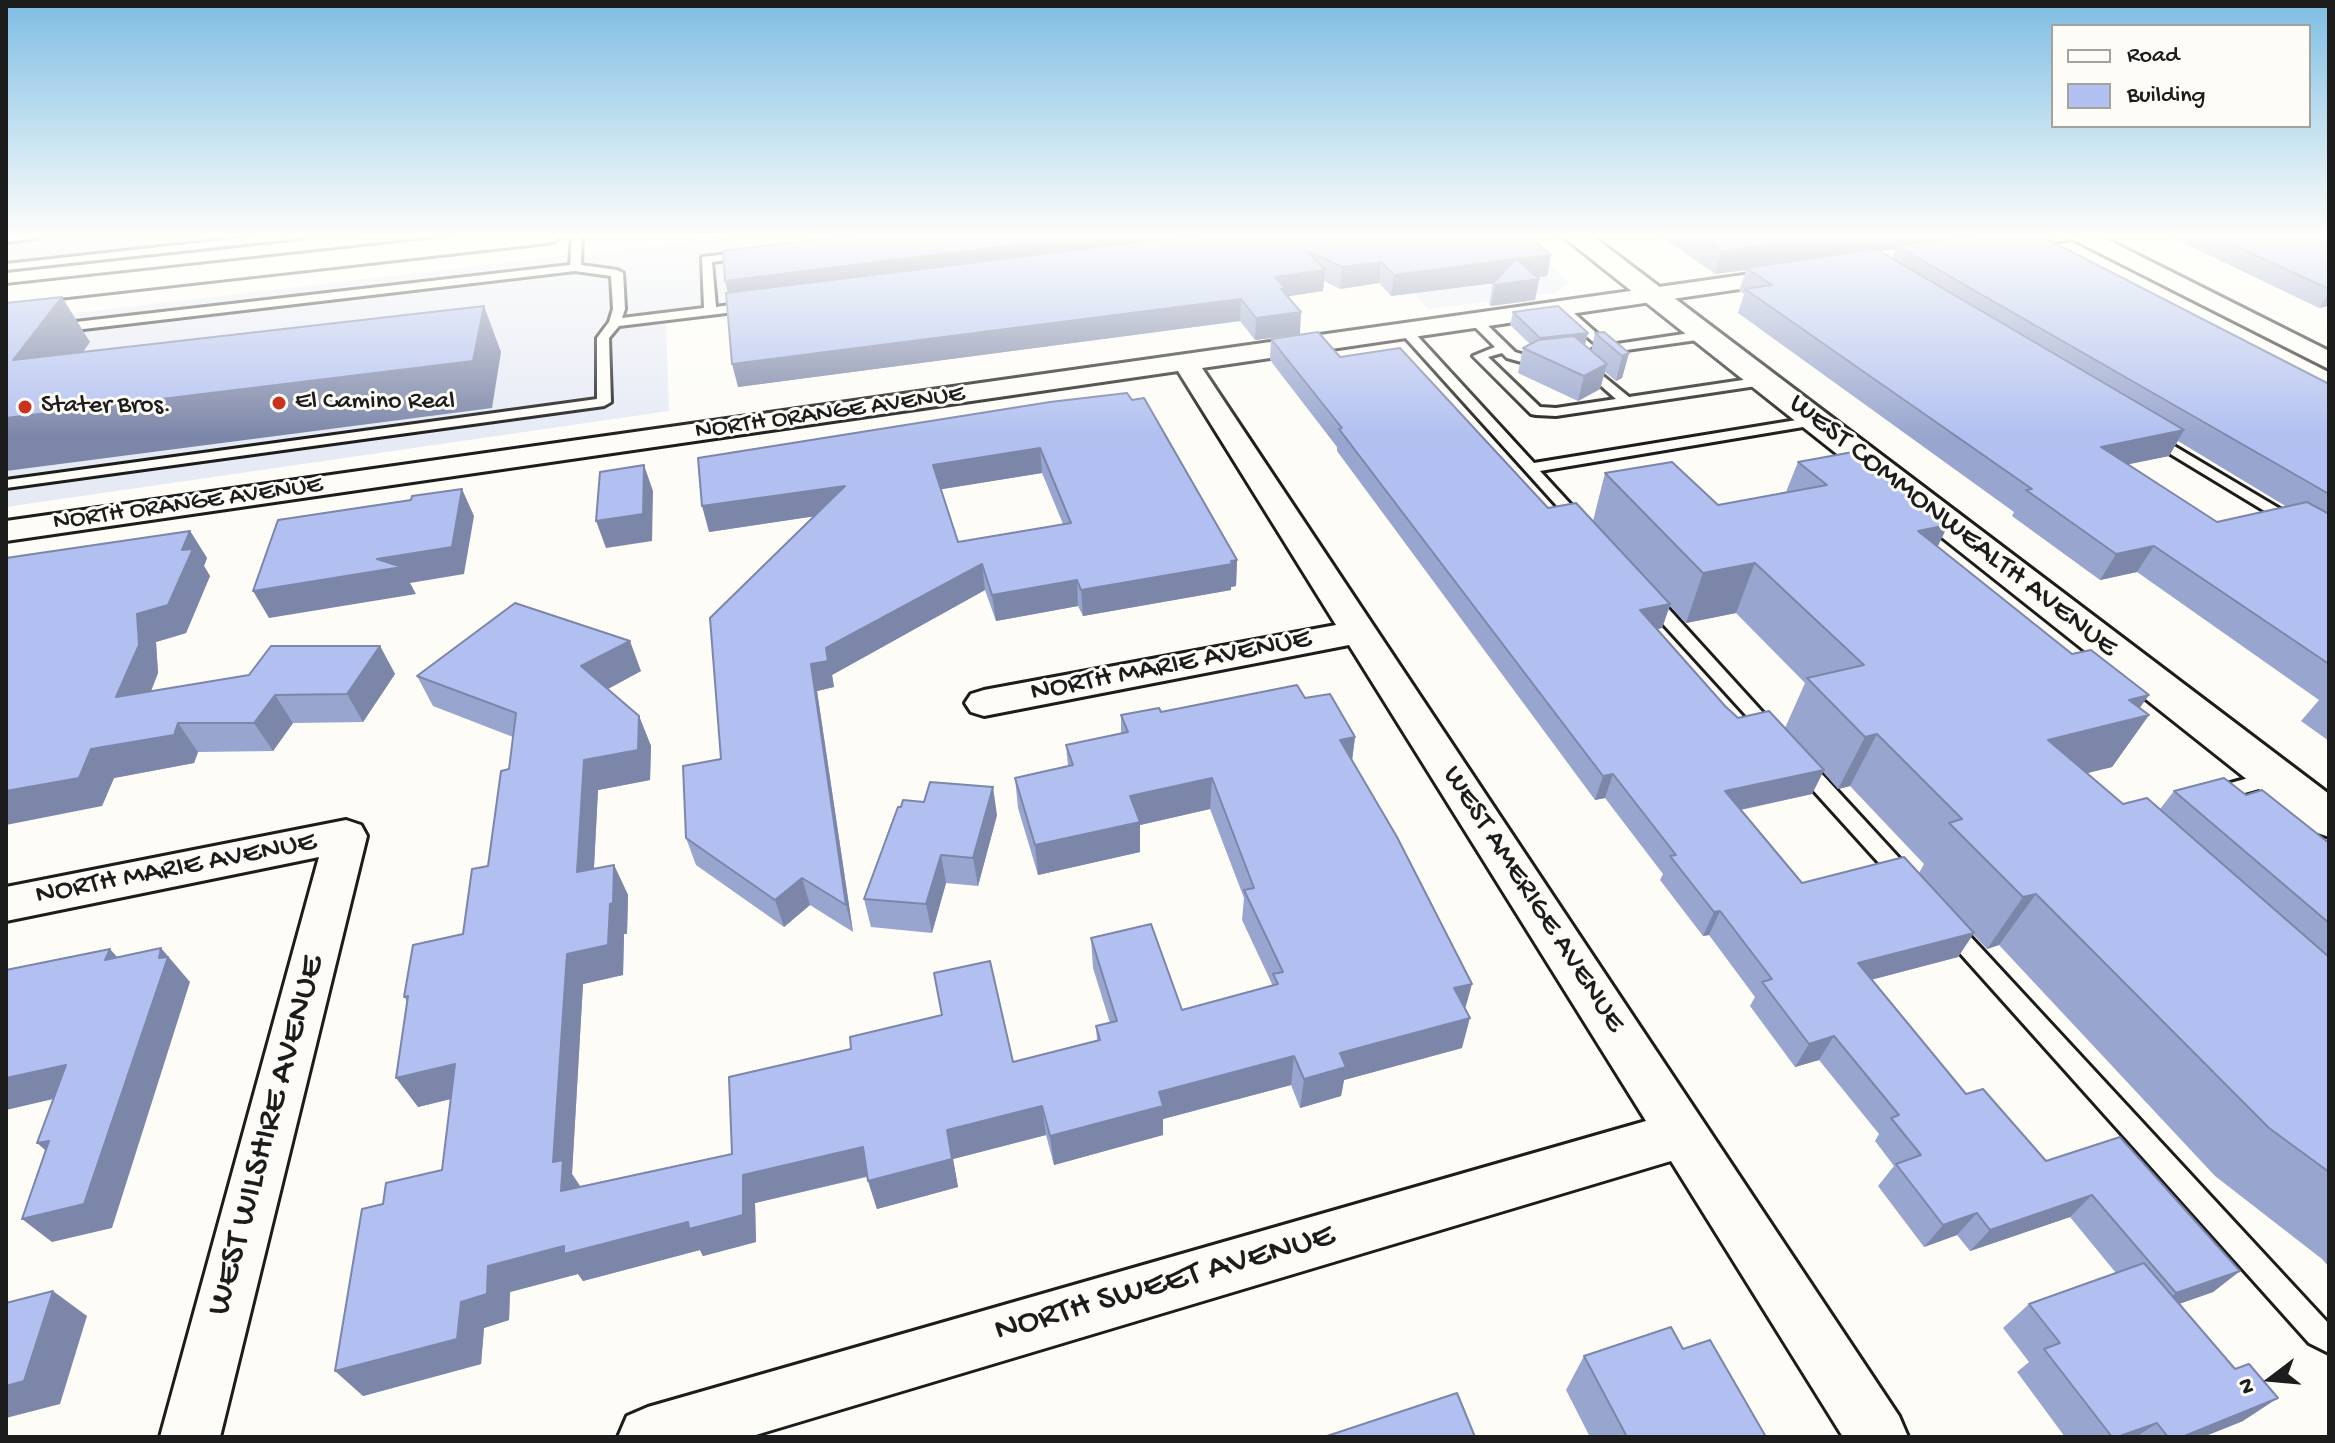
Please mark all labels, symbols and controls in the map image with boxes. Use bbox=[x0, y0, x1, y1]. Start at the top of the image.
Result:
legend bbox=[2051, 24, 2311, 128]
text: Road bbox=[2127, 42, 2179, 71]
text: Building bbox=[2127, 82, 2205, 111]
street label: NORTH ORANGE AVENUE bbox=[693, 380, 967, 448]
place label: El Camino Real bbox=[295, 387, 455, 419]
street label: WEST COMMONWEALTH AVENUE bbox=[1780, 387, 2124, 667]
place label: Stater Bros. bbox=[41, 391, 171, 423]
marker: El Camino Real bbox=[270, 394, 288, 412]
marker: Stater Bros. bbox=[16, 398, 34, 416]
street label: NORTH ORANGE AVENUE bbox=[51, 471, 325, 539]
street label: NORTH MARIE AVENUE bbox=[1028, 622, 1314, 712]
street label: WEST AMERIGE AVENUE bbox=[1432, 760, 1632, 1040]
street label: NORTH MARIE AVENUE bbox=[33, 825, 319, 915]
street label: WEST WILSHIRE AVENUE bbox=[199, 951, 337, 1321]
street label: NORTH SWEET AVENUE bbox=[990, 1216, 1340, 1354]
north arrow bbox=[2231, 1339, 2311, 1419]
text: N bbox=[2233, 1375, 2262, 1396]

